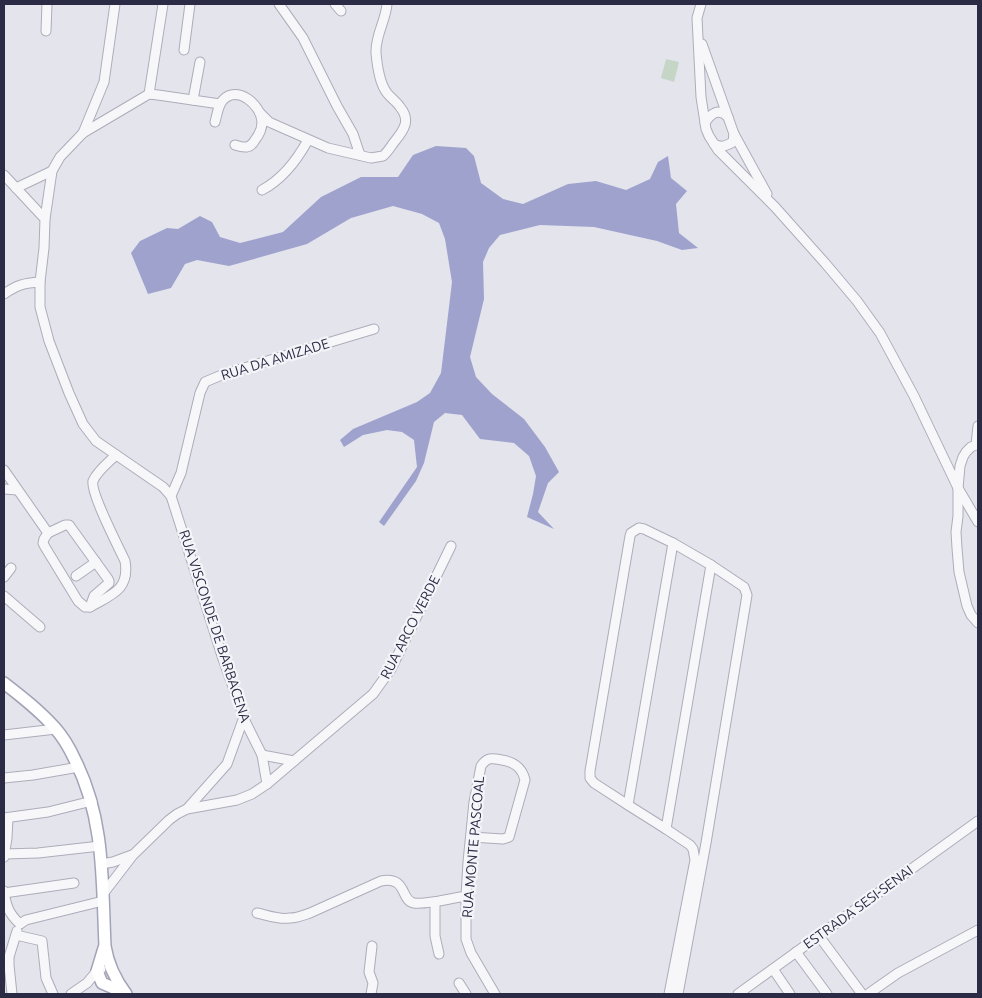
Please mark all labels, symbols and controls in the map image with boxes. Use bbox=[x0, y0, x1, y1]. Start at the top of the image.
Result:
street label: RUA DA AMIZADE bbox=[219, 335, 331, 383]
street label: RUA VISCONDE DE BARBACENA bbox=[176, 528, 254, 724]
street label: RUA ARCO VERDE bbox=[377, 572, 443, 681]
street label: RUA MONTE PASCOAL bbox=[459, 775, 487, 919]
street label: ESTRADA SESI-SENAI bbox=[800, 862, 916, 952]

